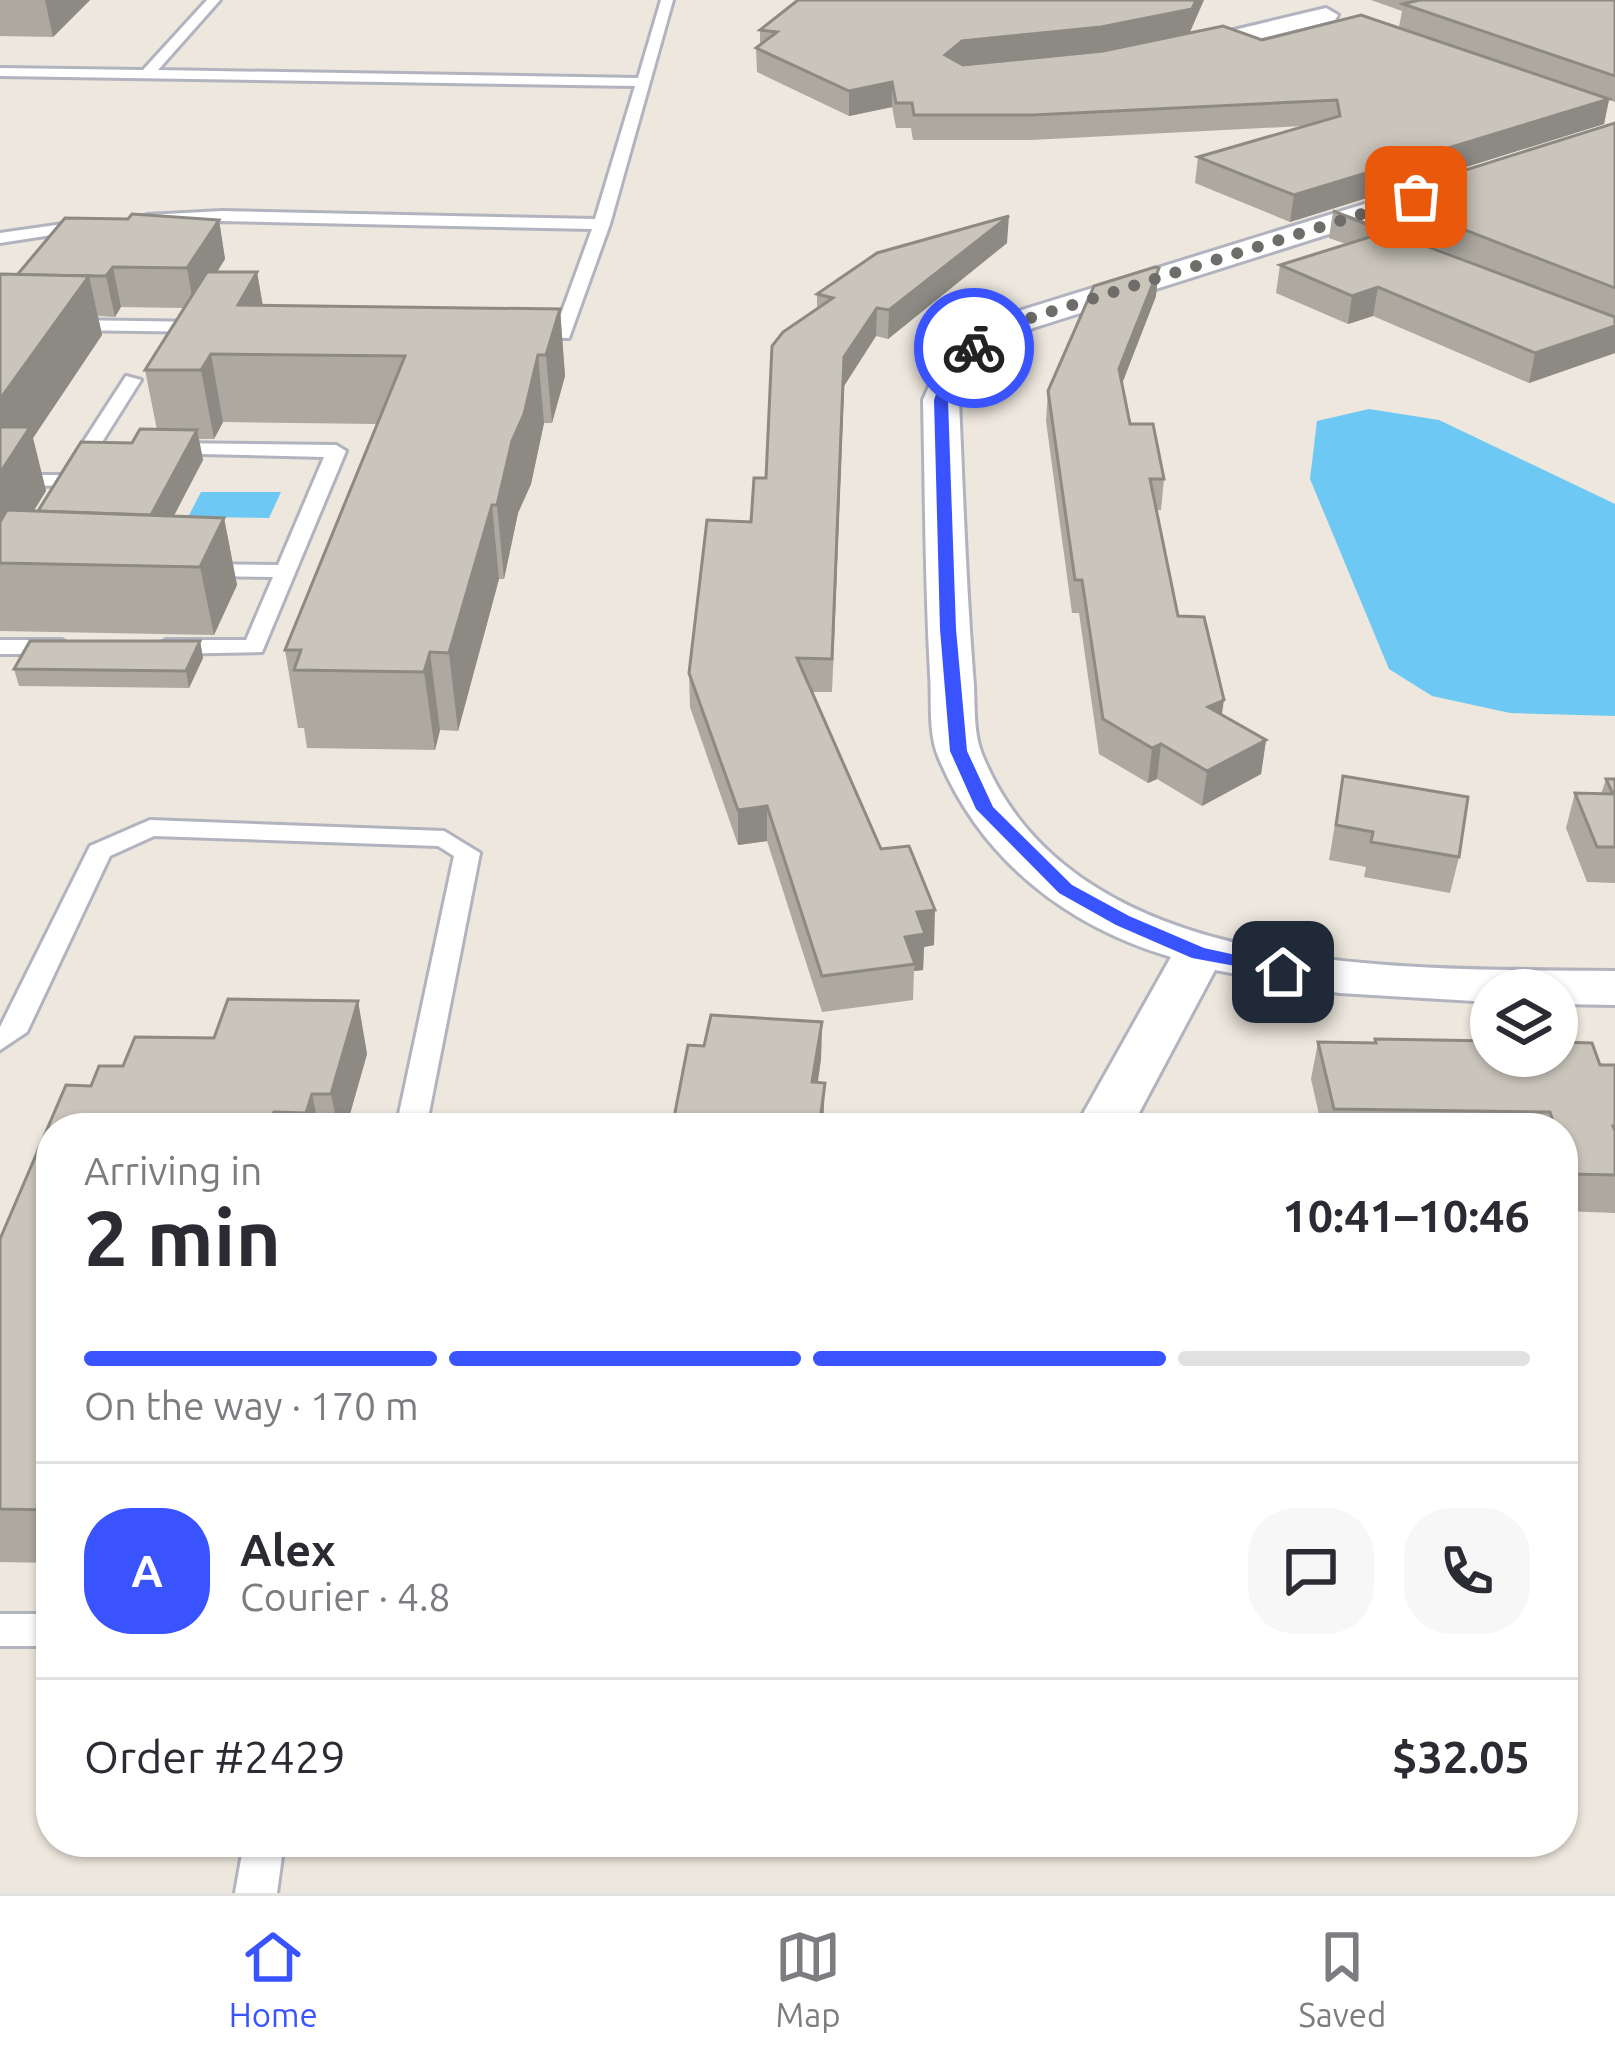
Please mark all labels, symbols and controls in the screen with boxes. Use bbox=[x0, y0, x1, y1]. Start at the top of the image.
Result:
pin bbox=[1365, 146, 1467, 248]
icon: bag bbox=[1383, 164, 1449, 230]
courier bbox=[914, 288, 1034, 408]
icon: bike bbox=[941, 315, 1007, 381]
pin bbox=[1232, 921, 1334, 1023]
icon: home bbox=[1250, 939, 1316, 1005]
map controls bbox=[1470, 969, 1578, 1077]
button: layers bbox=[1470, 969, 1578, 1077]
text: Arriving in bbox=[84, 1149, 262, 1192]
text: 10:41–10:46 bbox=[1282, 1190, 1530, 1241]
text: 2 min bbox=[84, 1193, 281, 1281]
text: On the way · 170 m bbox=[84, 1384, 419, 1427]
button: chat bbox=[1248, 1508, 1374, 1634]
button: phone bbox=[1404, 1508, 1530, 1634]
text: Alex bbox=[240, 1524, 336, 1575]
text: A bbox=[131, 1545, 163, 1596]
text: Courier · 4.8 bbox=[240, 1575, 451, 1618]
text: Order #2429 bbox=[84, 1731, 346, 1782]
text: $32.05 bbox=[1392, 1731, 1530, 1782]
tab: Home bbox=[229, 1924, 318, 2033]
tab: Map bbox=[775, 1924, 841, 2033]
tab: Saved bbox=[1298, 1924, 1386, 2033]

